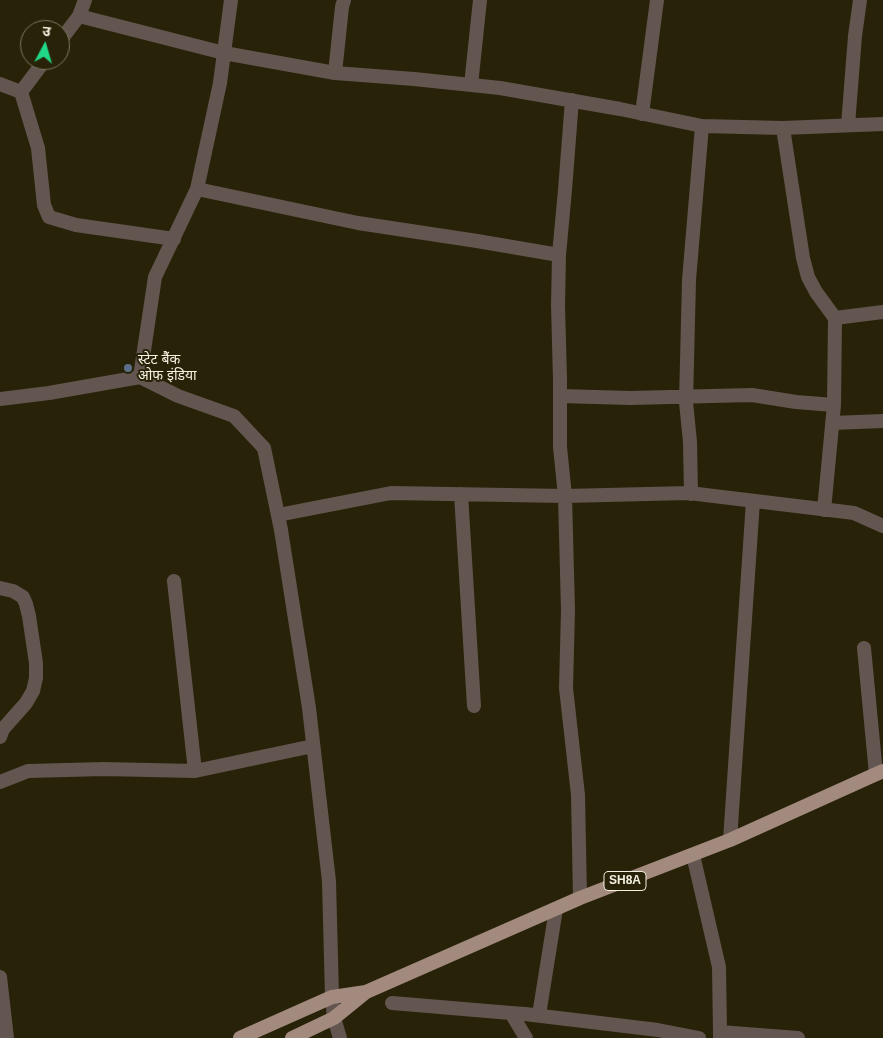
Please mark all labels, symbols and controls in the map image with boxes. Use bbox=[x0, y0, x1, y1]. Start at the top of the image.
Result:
north arrow bbox=[20, 20, 70, 70]
text: उ bbox=[42, 23, 51, 39]
place label: स्टेट बेैंक ओफ इंडिया bbox=[138, 352, 197, 384]
marker: स्टेट बेैंक ओफ इंडिया bbox=[122, 362, 134, 374]
road number: SH8A bbox=[604, 871, 646, 890]

